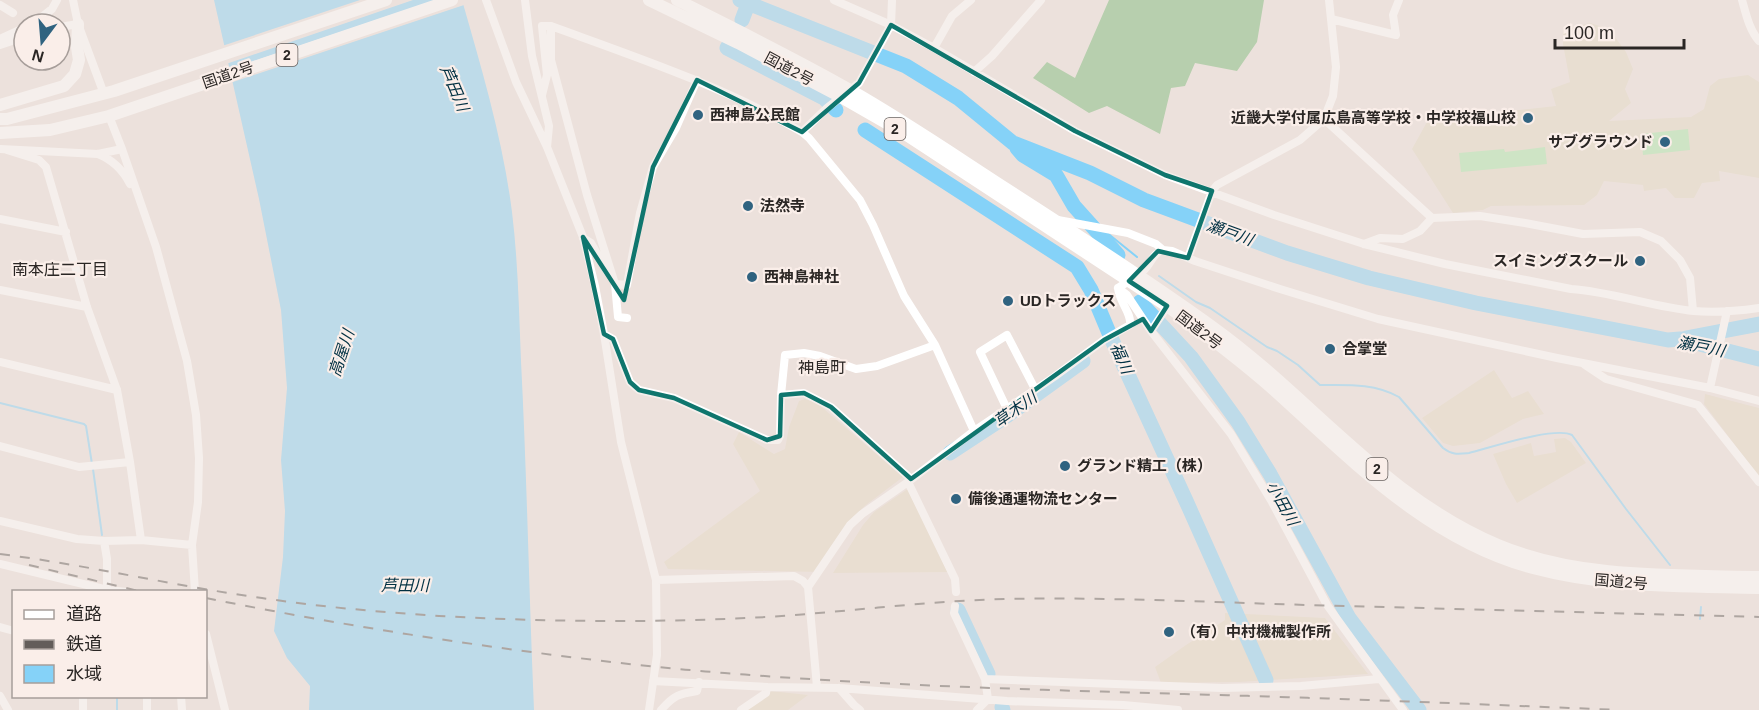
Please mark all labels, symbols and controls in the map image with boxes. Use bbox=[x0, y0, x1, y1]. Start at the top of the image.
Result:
north arrow bbox=[12, 12, 72, 72]
scale bar bbox=[1555, 12, 1684, 50]
text: 100 m bbox=[1564, 23, 1614, 43]
road number: 2 bbox=[276, 44, 298, 66]
text: N bbox=[30, 46, 46, 66]
street label: 国道2号 bbox=[762, 49, 817, 89]
street label: 国道2号 bbox=[200, 58, 256, 91]
water label: 芦田川 bbox=[437, 63, 473, 115]
place label: 西神島公民館 bbox=[710, 106, 800, 123]
marker: 西神島公民館 bbox=[691, 108, 705, 122]
place label: 近畿大学付属広島高等学校・中学校福山校 bbox=[1231, 109, 1516, 126]
marker: 近畿大学付属広島高等学校・中学校福山校 bbox=[1521, 111, 1535, 125]
road number: 2 bbox=[884, 118, 906, 140]
place label: サブグラウンド bbox=[1548, 133, 1653, 150]
marker: サブグラウンド bbox=[1658, 135, 1672, 149]
place label: 法然寺 bbox=[760, 197, 805, 214]
marker: 法然寺 bbox=[741, 199, 755, 213]
water label: 瀬戸川 bbox=[1204, 216, 1257, 249]
place label: スイミングスクール bbox=[1493, 252, 1628, 269]
marker: スイミングスクール bbox=[1633, 254, 1647, 268]
district label: 南本庄二丁目 bbox=[12, 261, 108, 278]
place label: 西神島神社 bbox=[764, 268, 839, 285]
marker: 西神島神社 bbox=[745, 270, 759, 284]
place label: UDトラックス bbox=[1020, 292, 1116, 309]
marker: UDトラックス bbox=[1001, 294, 1015, 308]
street label: 国道2号 bbox=[1173, 307, 1226, 352]
water label: 高屋川 bbox=[326, 326, 358, 379]
water label: 瀬戸川 bbox=[1676, 334, 1728, 360]
water label: 福川 bbox=[1107, 340, 1137, 378]
place label: 合掌堂 bbox=[1342, 340, 1387, 357]
marker: 合掌堂 bbox=[1323, 342, 1337, 356]
district label: 神島町 bbox=[798, 359, 846, 376]
water label: 草木川 bbox=[991, 388, 1041, 430]
place label: グランド精工（株） bbox=[1077, 457, 1212, 474]
road number: 2 bbox=[1366, 458, 1388, 480]
marker: グランド精工（株） bbox=[1058, 459, 1072, 473]
water label: 小田川 bbox=[1263, 478, 1303, 530]
place label: 備後通運物流センター bbox=[968, 490, 1118, 507]
marker: 備後通運物流センター bbox=[949, 492, 963, 506]
street label: 国道2号 bbox=[1594, 571, 1648, 592]
water label: 芦田川 bbox=[381, 577, 431, 594]
legend bbox=[12, 590, 207, 698]
text: 道路 bbox=[66, 604, 102, 624]
place label: （有）中村機械製作所 bbox=[1181, 623, 1331, 640]
marker: （有）中村機械製作所 bbox=[1162, 625, 1176, 639]
text: 鉄道 bbox=[66, 634, 102, 654]
text: 水域 bbox=[66, 664, 102, 684]

